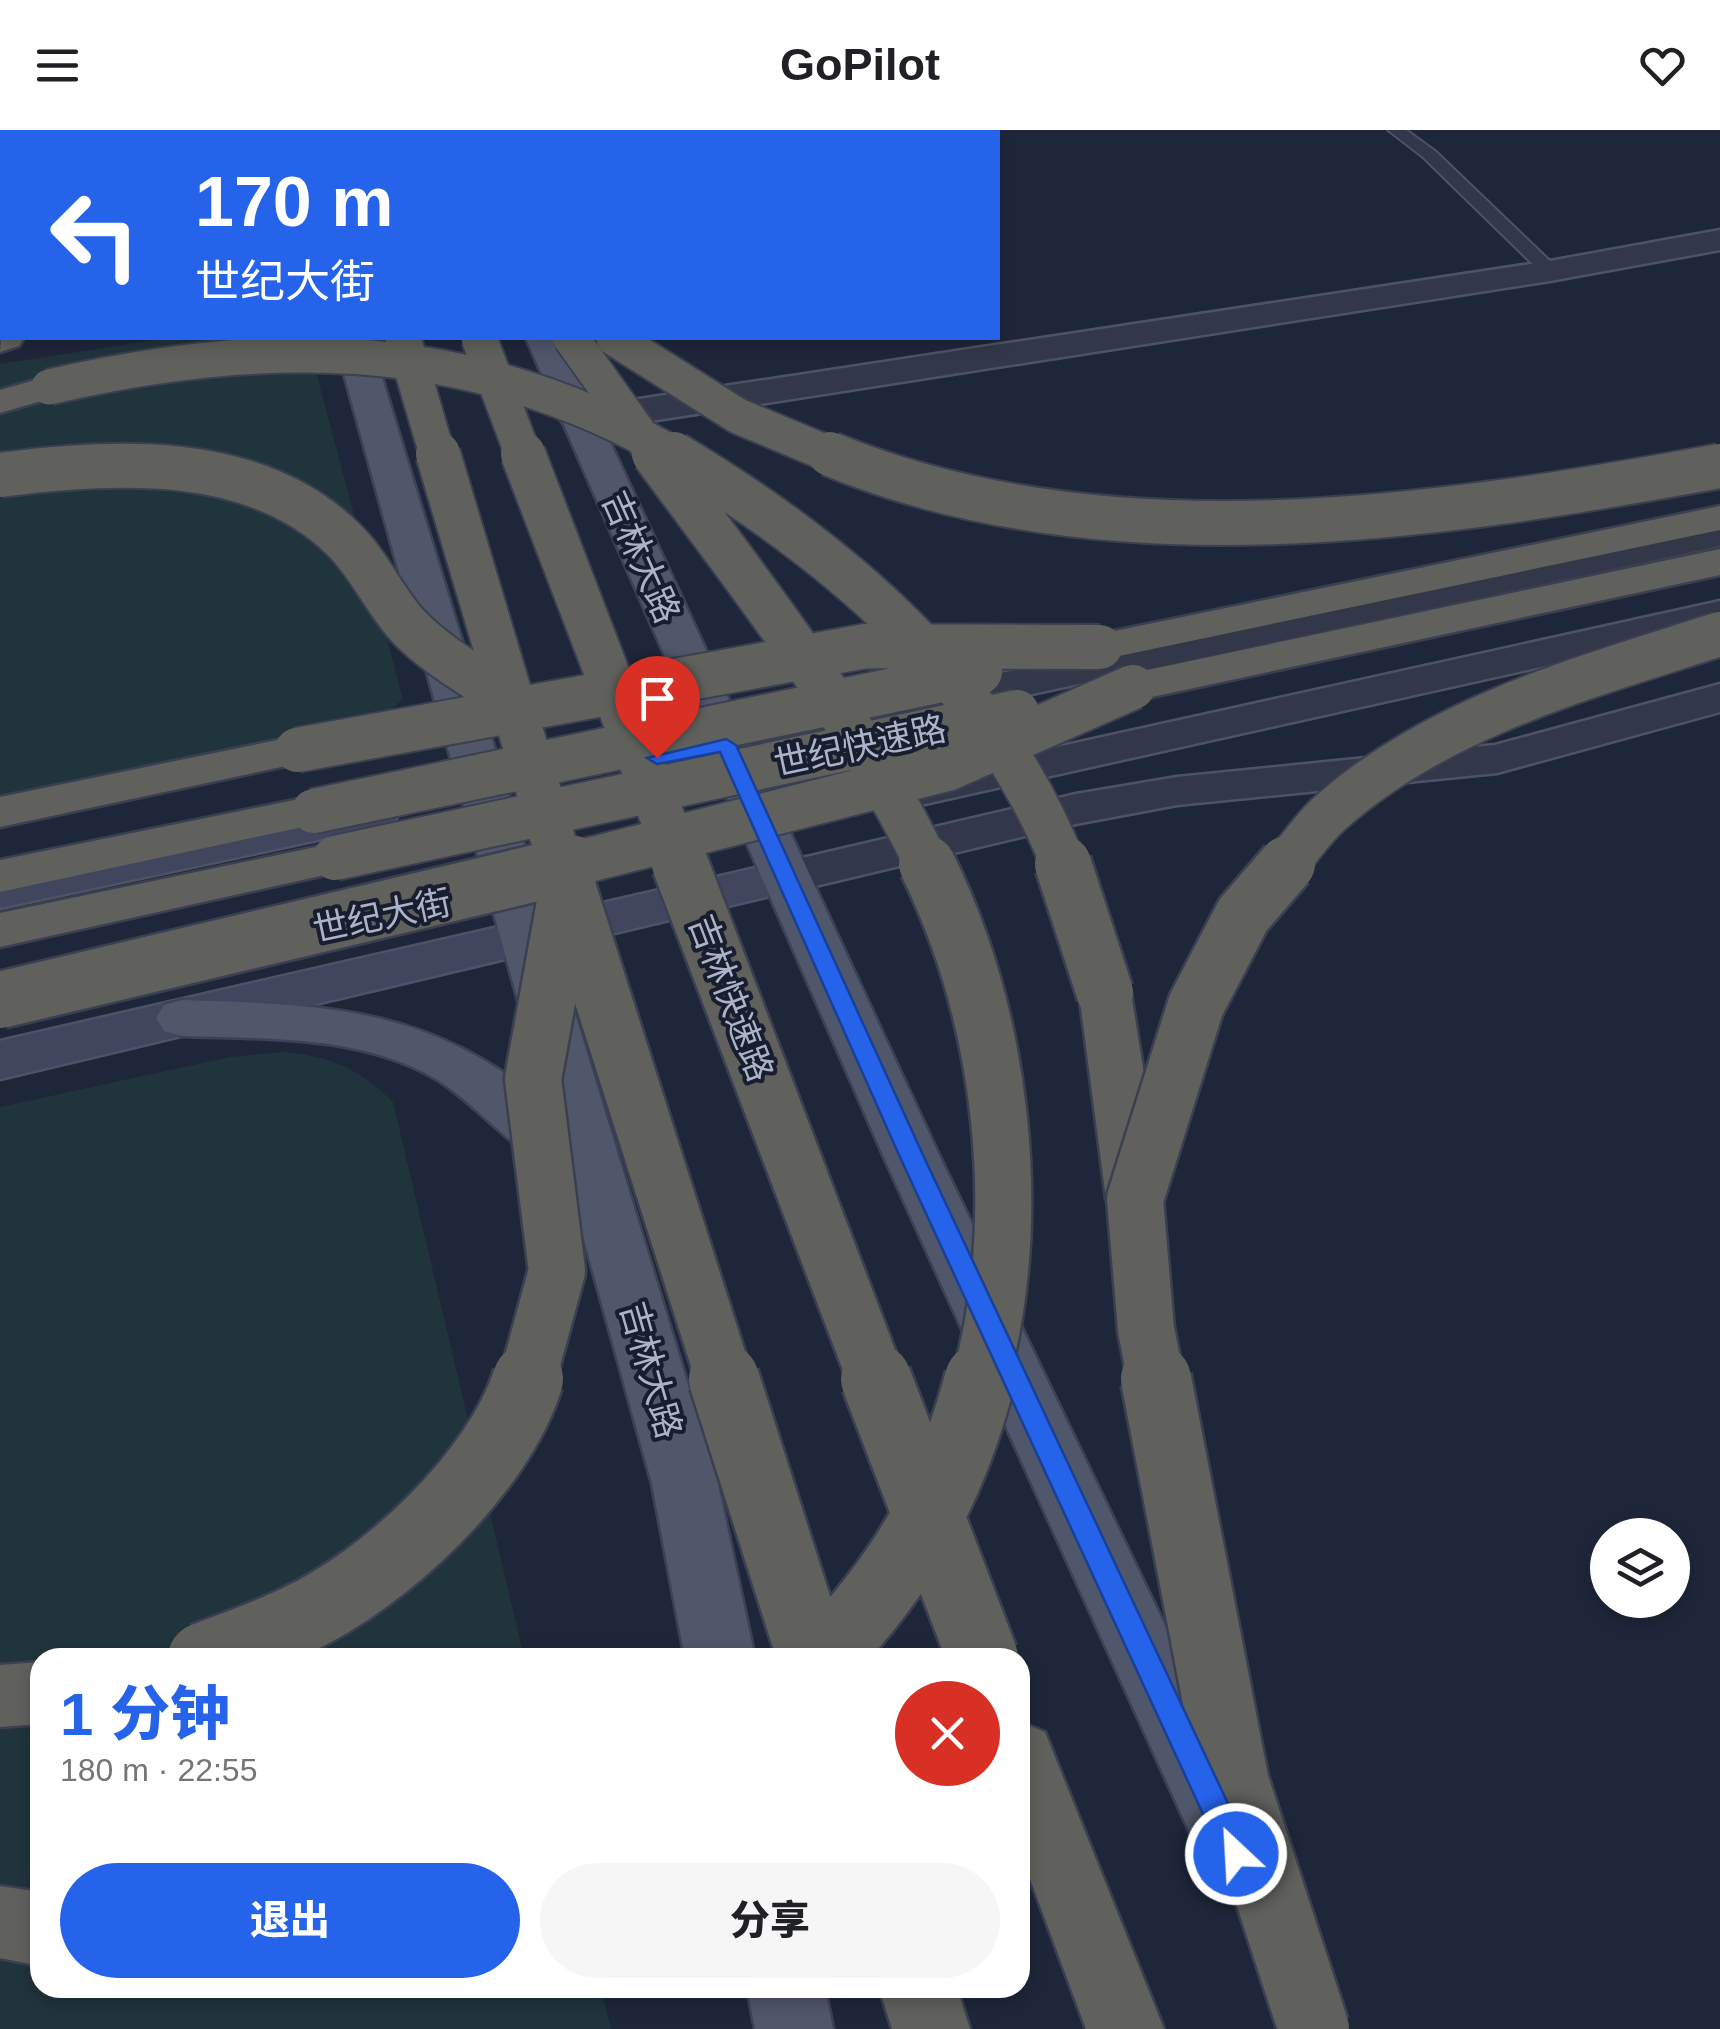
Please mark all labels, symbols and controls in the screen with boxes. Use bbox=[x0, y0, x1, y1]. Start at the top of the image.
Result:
icon: menu bbox=[30, 38, 85, 93]
icon: heart bbox=[1635, 38, 1690, 93]
text: GoPilot bbox=[780, 39, 940, 90]
text: 170 m bbox=[195, 163, 393, 241]
icon: left bbox=[30, 170, 160, 300]
text: 世纪大街 bbox=[195, 256, 375, 307]
street label: 吉林大路 bbox=[595, 485, 688, 629]
pin bbox=[615, 656, 700, 759]
icon: arrive bbox=[630, 671, 685, 726]
street label: 世纪快速路 bbox=[770, 708, 950, 783]
street label: 世纪大街 bbox=[309, 882, 454, 949]
street label: 吉林快速路 bbox=[682, 909, 781, 1087]
street label: 吉林大路 bbox=[613, 1297, 690, 1443]
map controls bbox=[1590, 1518, 1690, 1618]
button: layers bbox=[1590, 1518, 1690, 1618]
text: 1 分钟 bbox=[60, 1681, 230, 1748]
button: close bbox=[895, 1681, 1000, 1786]
text: 180 m · 22:55 bbox=[60, 1752, 257, 1788]
position arrow bbox=[1184, 1802, 1288, 1906]
button: 退出 bbox=[60, 1863, 520, 1978]
button: 分享 bbox=[540, 1863, 1000, 1978]

